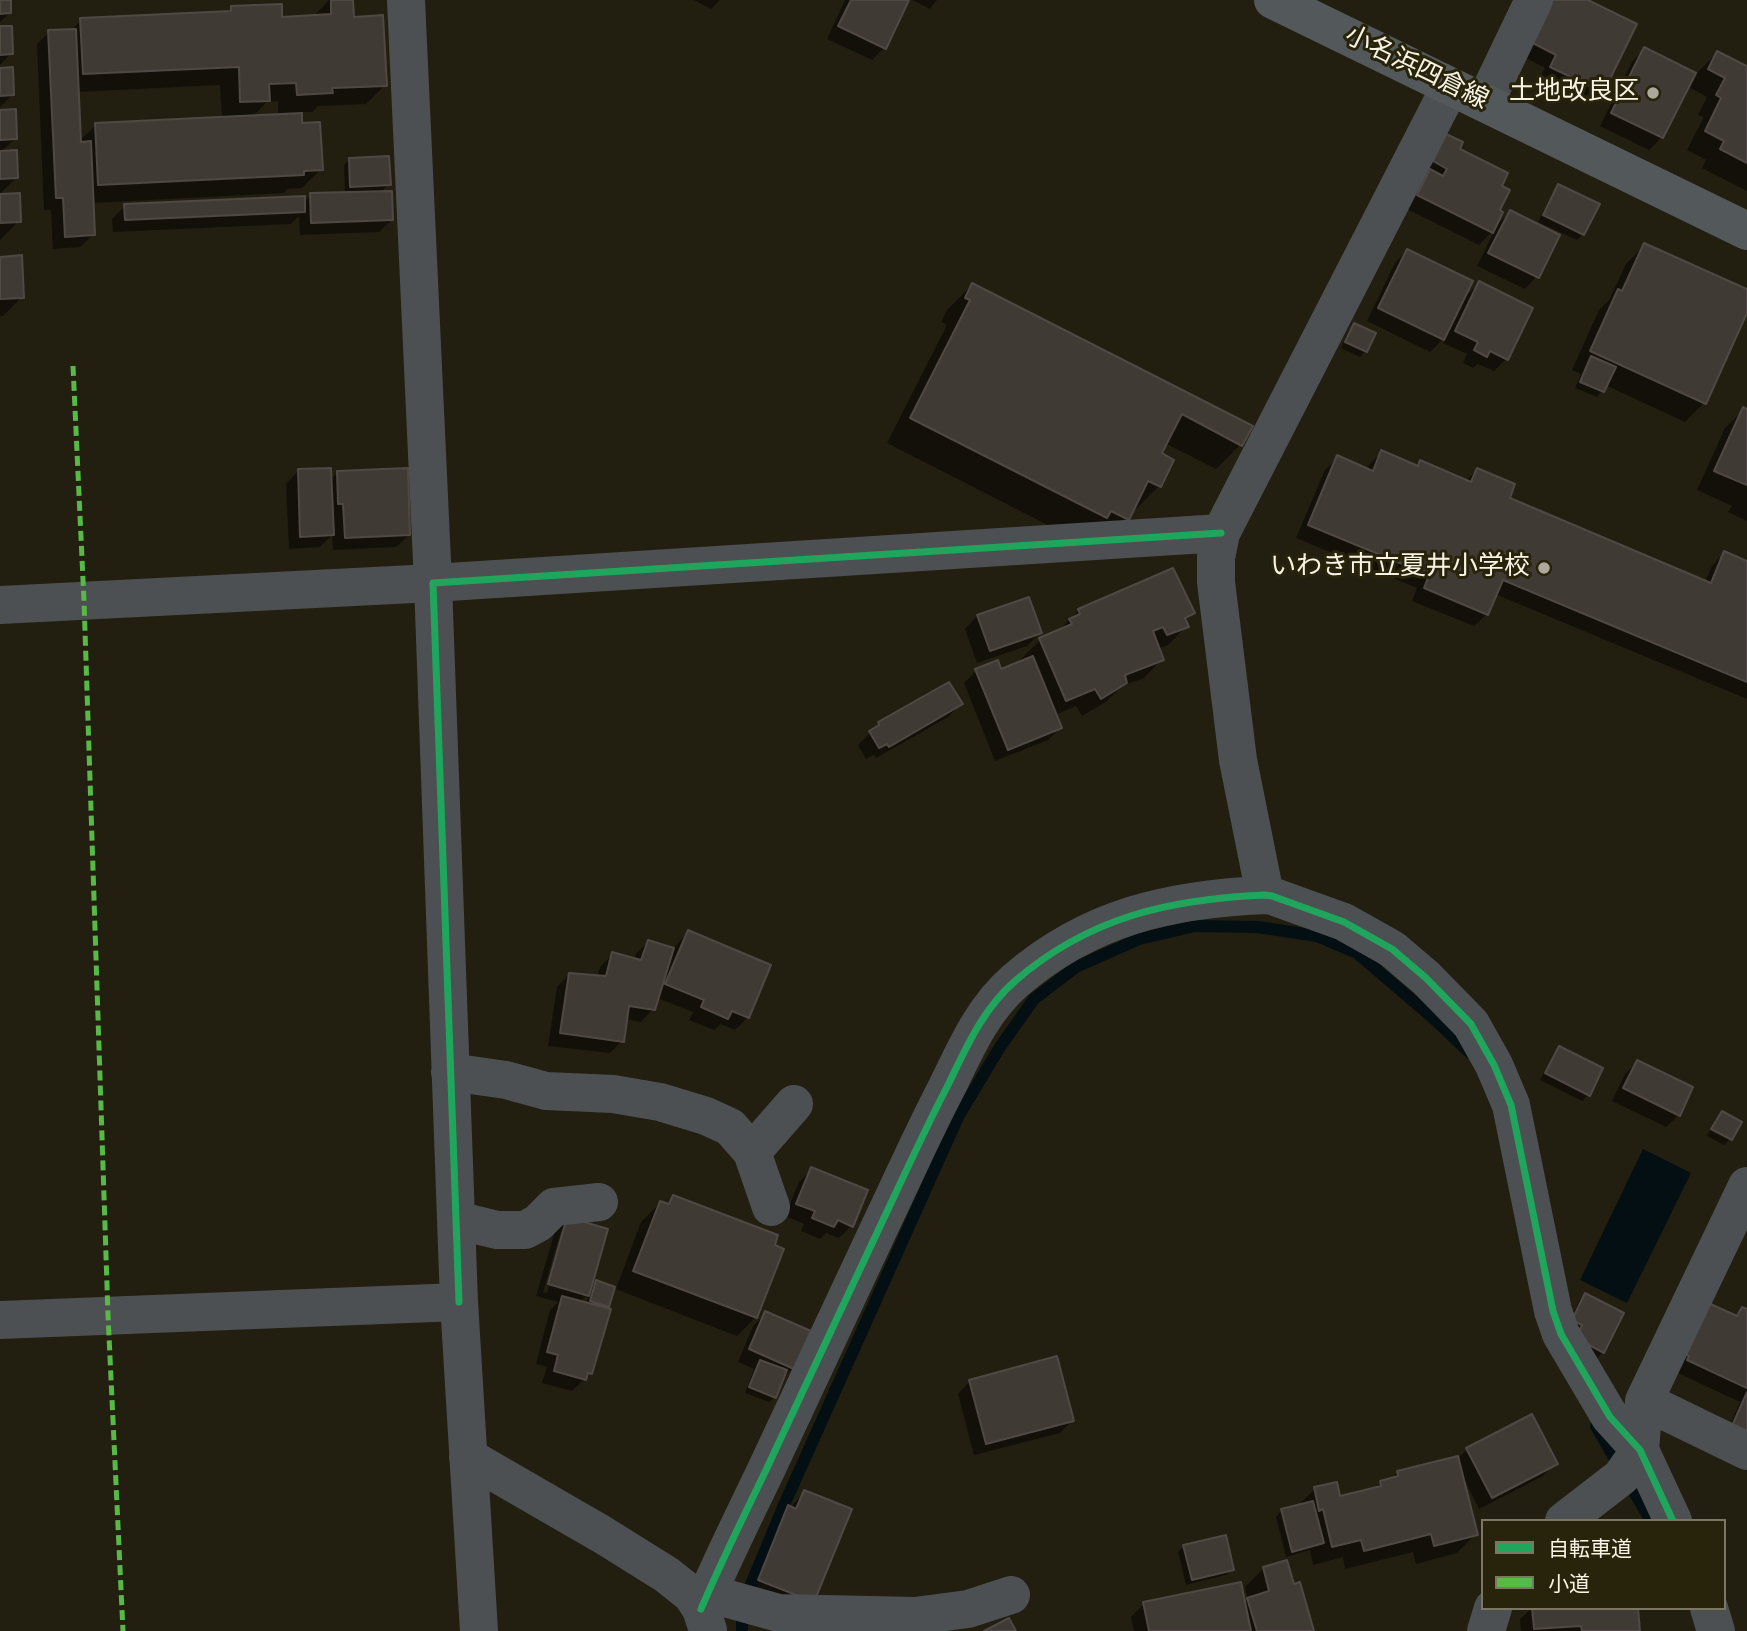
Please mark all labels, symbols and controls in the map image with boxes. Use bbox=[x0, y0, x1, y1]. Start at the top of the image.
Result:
street label: 小名浜四倉線 bbox=[1339, 21, 1493, 117]
place label: 土地改良区 bbox=[1509, 77, 1639, 109]
marker: 土地改良区 bbox=[1645, 85, 1661, 101]
place label: いわき市立夏井小学校 bbox=[1270, 552, 1530, 584]
marker: いわき市立夏井小学校 bbox=[1536, 560, 1552, 576]
legend bbox=[1481, 1519, 1726, 1610]
text: 自転車道 bbox=[1548, 1534, 1632, 1564]
text: 小道 bbox=[1548, 1569, 1590, 1599]

